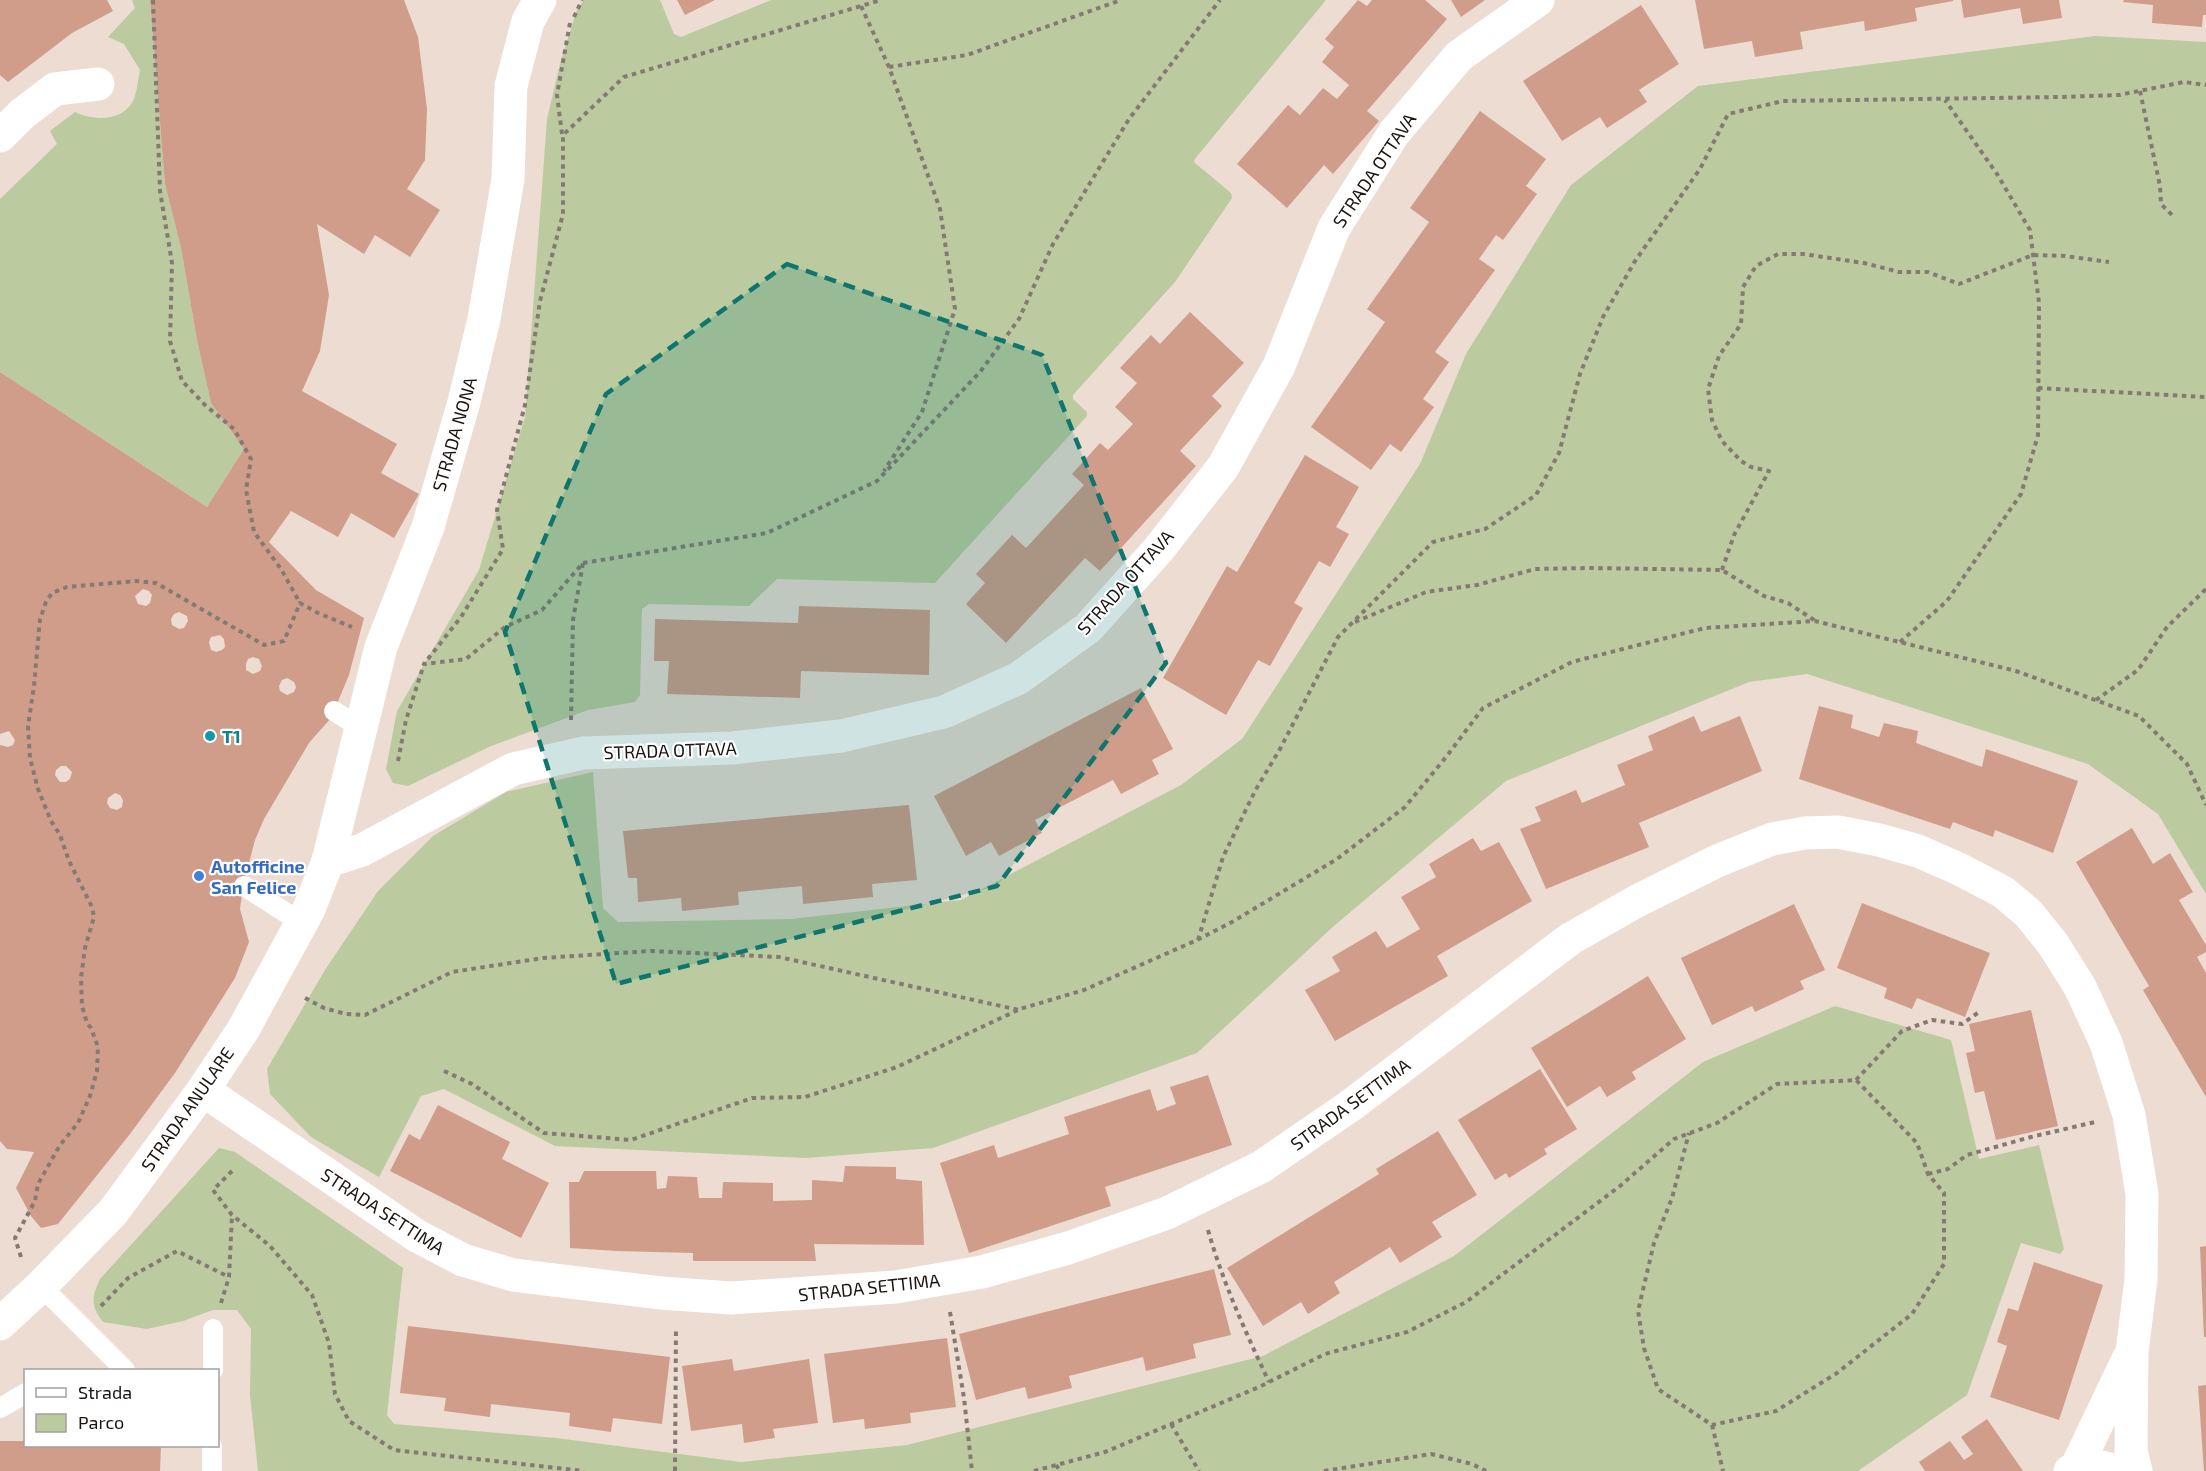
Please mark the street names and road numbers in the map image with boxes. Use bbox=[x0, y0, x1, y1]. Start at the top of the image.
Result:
street label: STRADA OTTAVA bbox=[1328, 108, 1421, 231]
street label: STRADA NONA bbox=[427, 373, 481, 494]
street label: STRADA OTTAVA bbox=[1072, 525, 1178, 639]
street label: STRADA OTTAVA bbox=[603, 737, 738, 763]
street label: STRADA ANULARE bbox=[136, 1043, 238, 1175]
street label: STRADA SETTIMA bbox=[1286, 1053, 1415, 1155]
street label: STRADA SETTIMA bbox=[317, 1163, 449, 1259]
street label: STRADA SETTIMA bbox=[797, 1269, 942, 1305]

